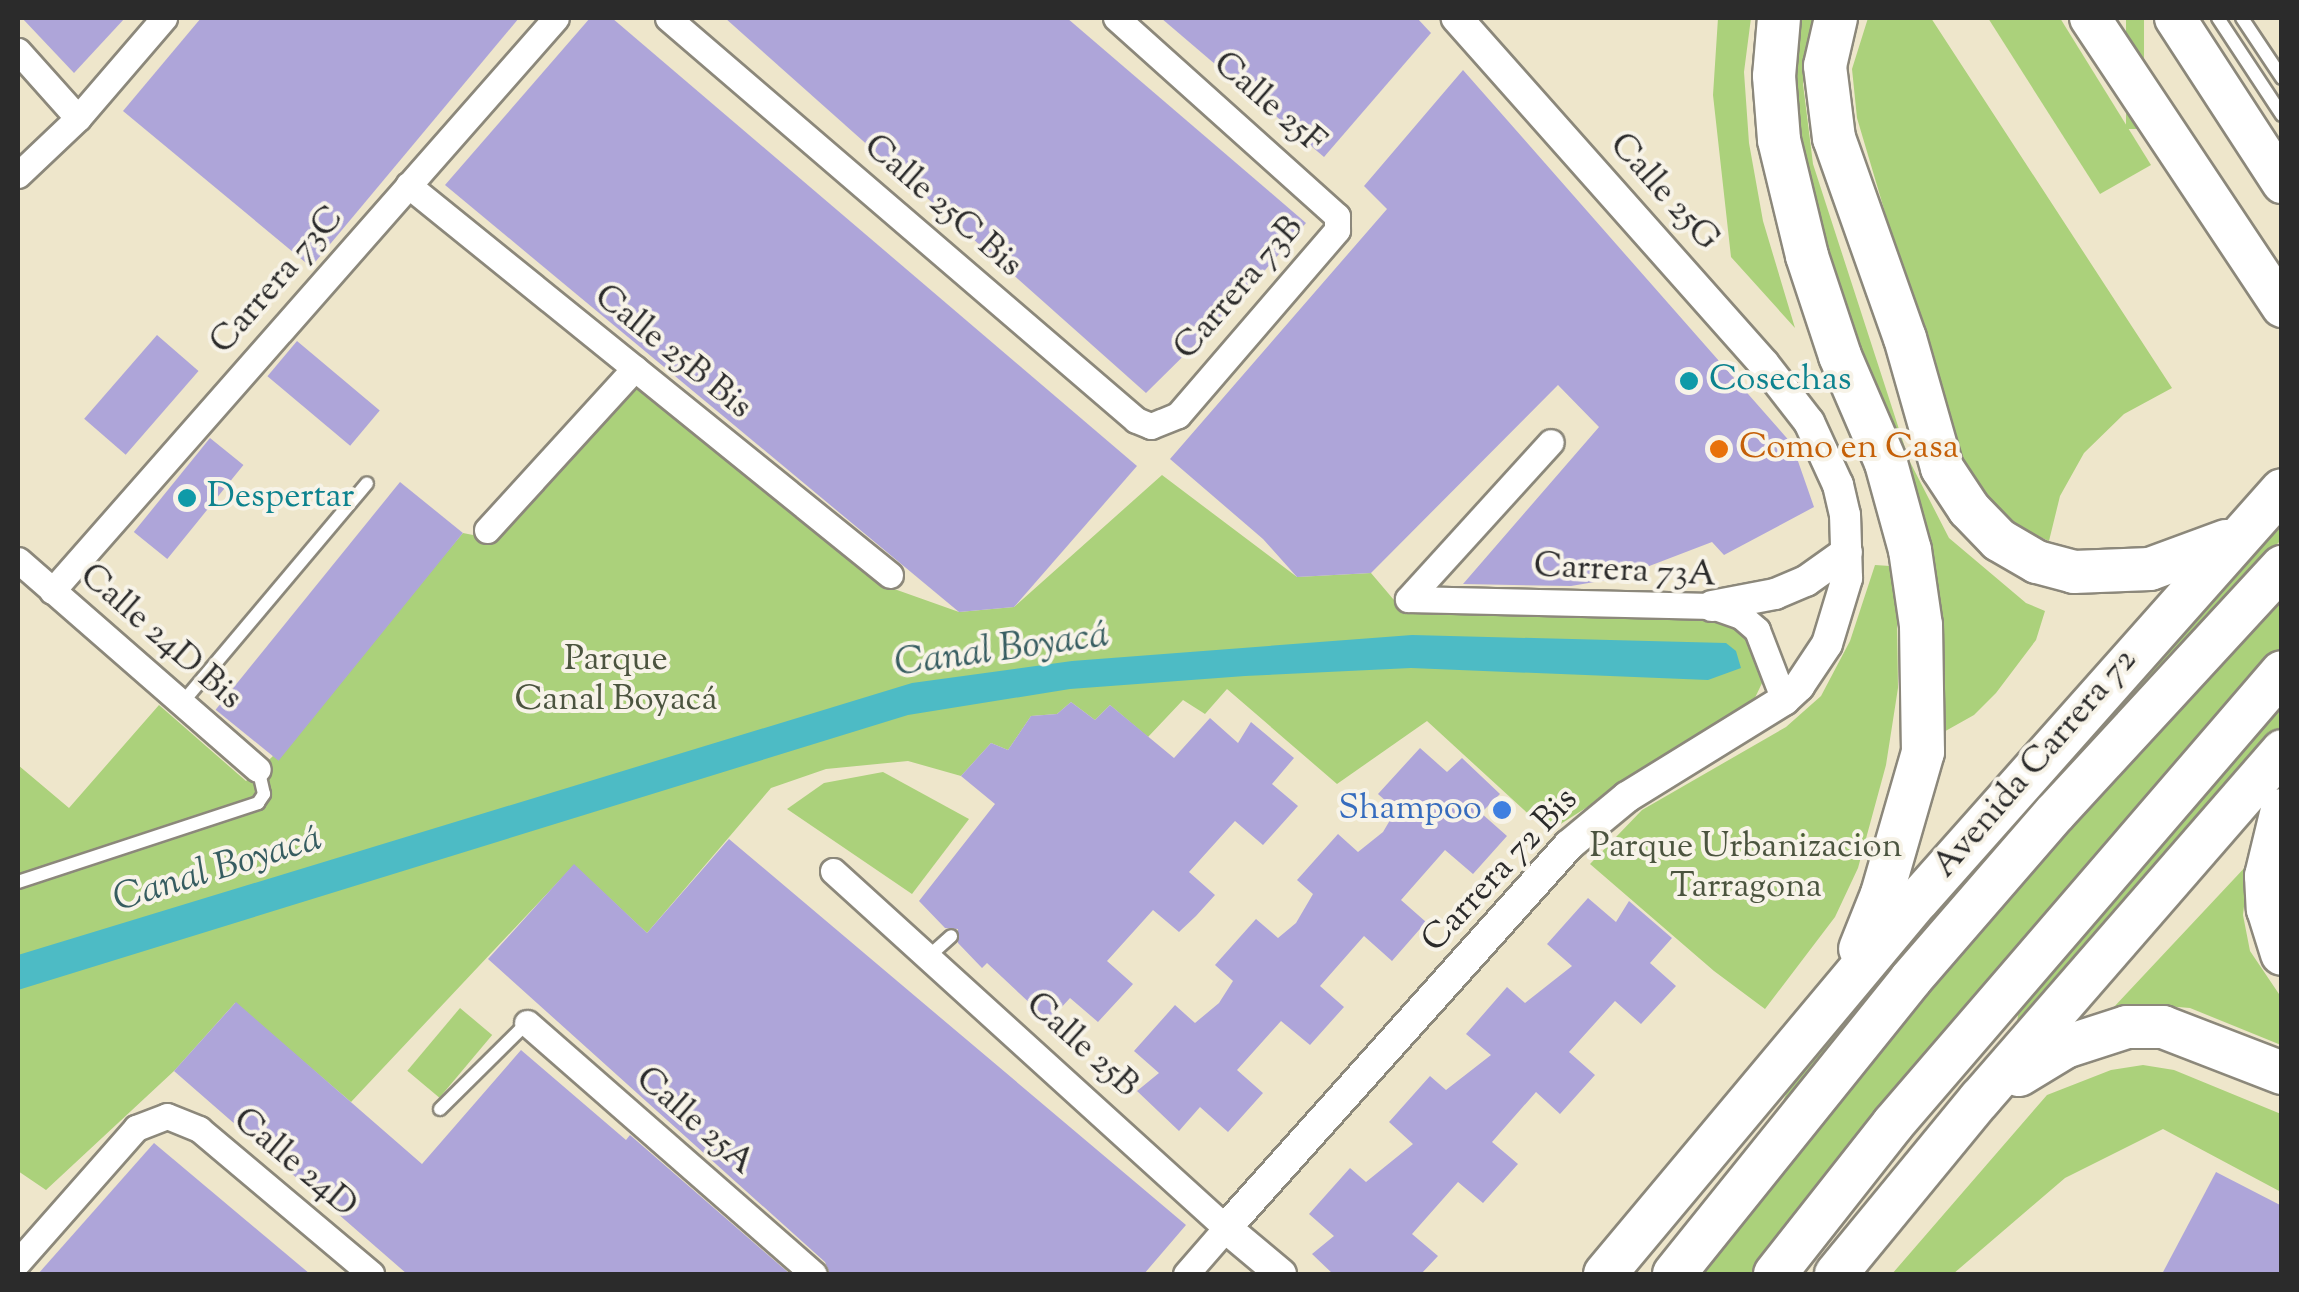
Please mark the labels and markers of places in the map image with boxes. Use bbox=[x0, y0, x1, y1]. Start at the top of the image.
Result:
place label: Cosechas bbox=[1709, 360, 1852, 402]
marker: Cosechas bbox=[1678, 370, 1700, 392]
place label: Como en Casa bbox=[1739, 428, 1959, 470]
marker: Como en Casa bbox=[1708, 438, 1730, 460]
place label: Despertar bbox=[207, 477, 354, 519]
marker: Despertar bbox=[176, 487, 198, 509]
place label: Shampoo bbox=[1338, 789, 1482, 831]
marker: Shampoo bbox=[1491, 799, 1513, 821]

